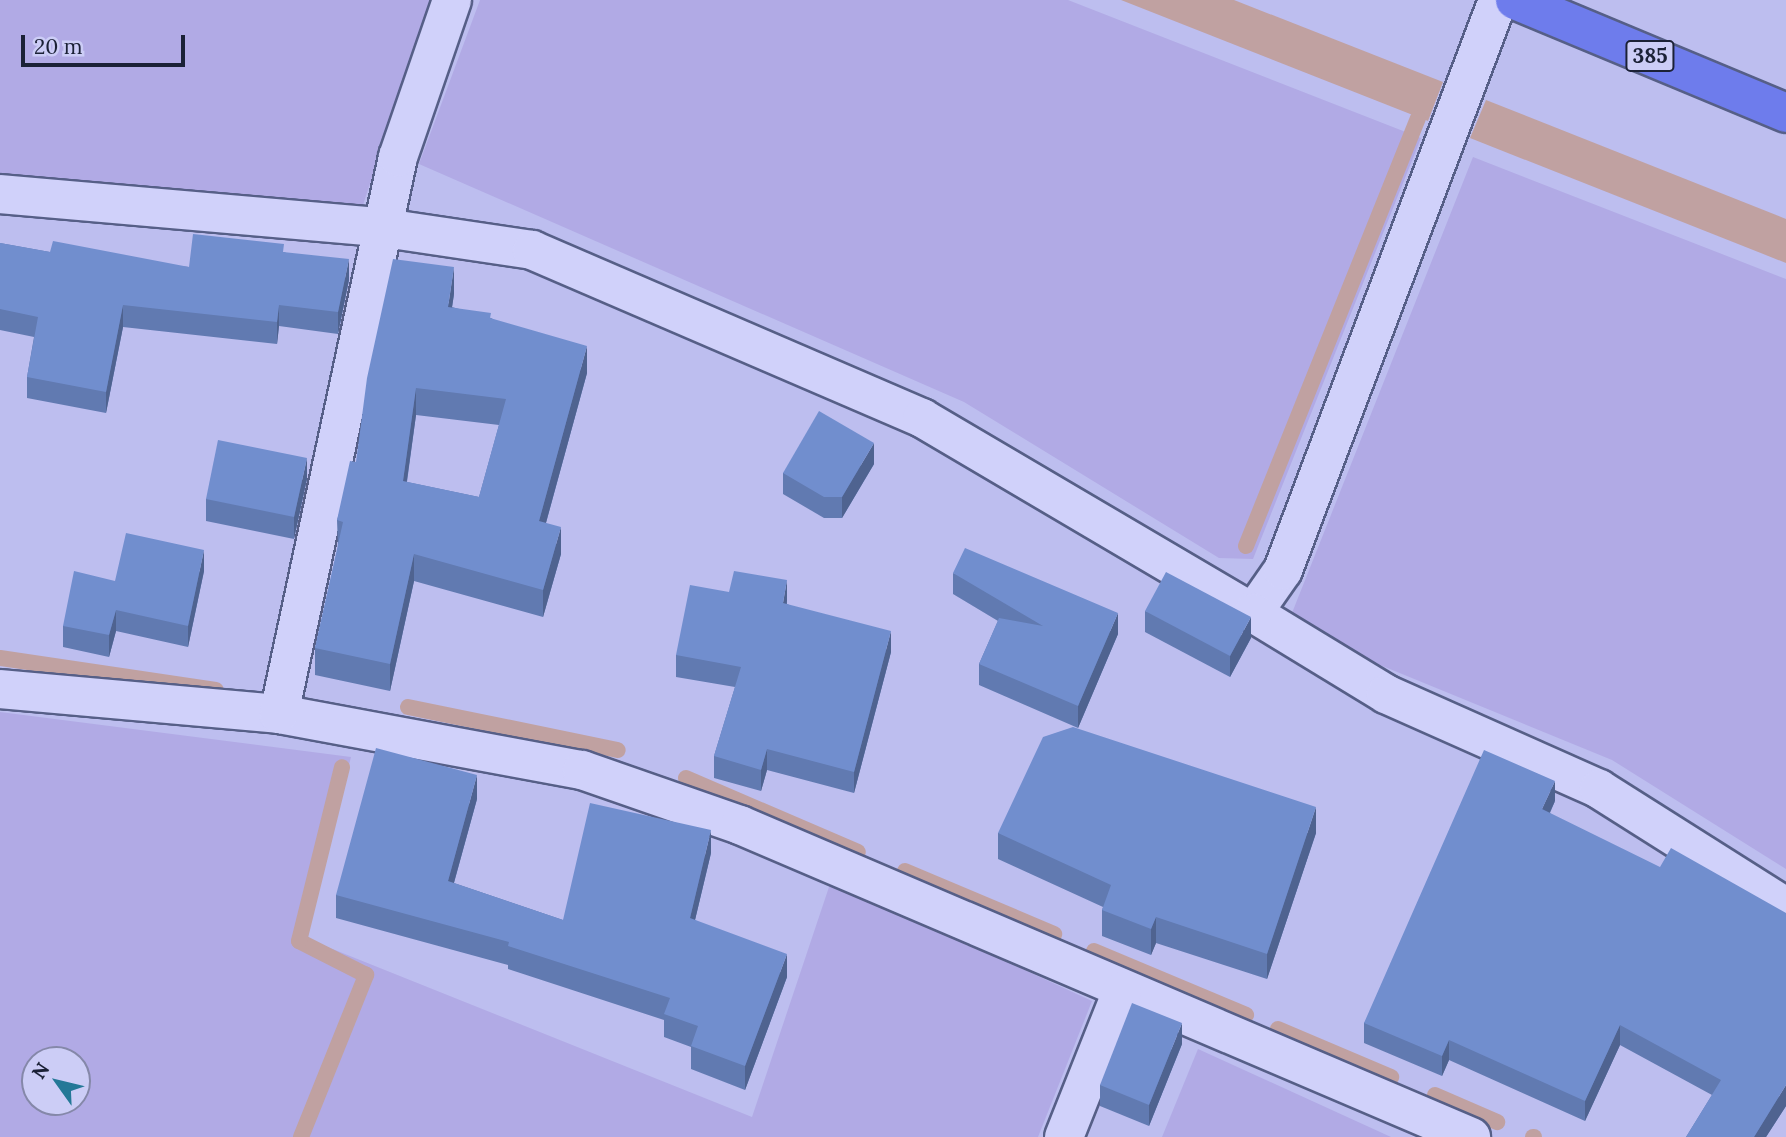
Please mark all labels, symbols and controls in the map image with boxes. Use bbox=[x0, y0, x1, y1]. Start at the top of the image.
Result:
scale bar bbox=[24, 21, 189, 65]
text: 20 m bbox=[34, 33, 83, 60]
road number: 385 bbox=[1624, 38, 1676, 74]
north arrow bbox=[21, 1046, 91, 1116]
text: N bbox=[26, 1058, 54, 1083]

